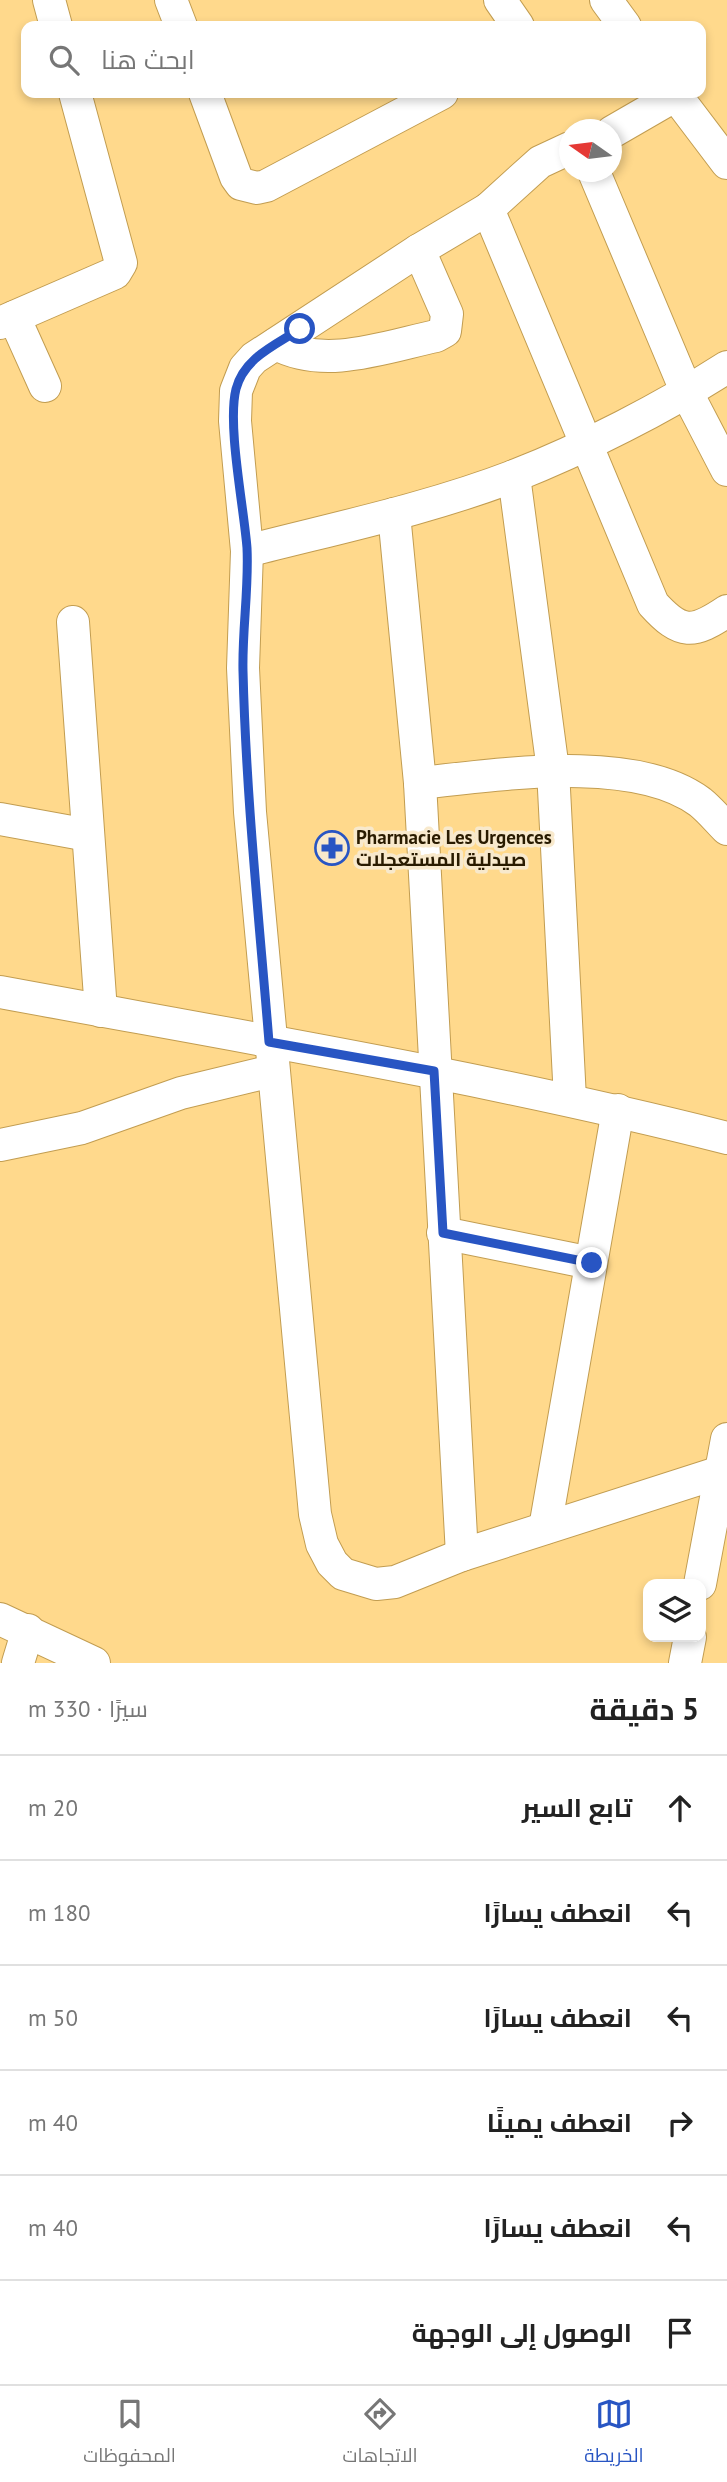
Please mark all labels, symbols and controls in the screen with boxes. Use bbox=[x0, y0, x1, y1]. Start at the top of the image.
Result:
search box bbox=[21, 21, 706, 98]
icon: search bbox=[45, 41, 83, 79]
text: ابحث هنا bbox=[101, 43, 195, 76]
north arrow bbox=[559, 119, 622, 182]
route start bbox=[284, 313, 315, 344]
place label: Pharmacie Les Urgences صيدلية المستعجلات bbox=[356, 825, 552, 871]
pharmacy icon: Pharmacie Les Urgences صيدلية المستعجلات bbox=[313, 829, 351, 867]
route end bbox=[576, 1247, 607, 1278]
map controls bbox=[643, 1579, 706, 1642]
button: layers bbox=[643, 1579, 706, 1642]
text: 5 دقيقة bbox=[590, 1689, 699, 1728]
text: سيرًا · 330 m bbox=[28, 1694, 148, 1723]
icon: ahead bbox=[661, 1789, 699, 1827]
text: تابع السير bbox=[522, 1791, 632, 1824]
text: 20 m bbox=[28, 1793, 78, 1822]
icon: left bbox=[661, 1894, 699, 1932]
text: انعطف يسارًا bbox=[484, 1896, 632, 1929]
text: 180 m bbox=[28, 1898, 90, 1927]
icon: left bbox=[661, 1999, 699, 2037]
text: انعطف يسارًا bbox=[484, 2001, 632, 2034]
text: 50 m bbox=[28, 2003, 78, 2032]
icon: right bbox=[661, 2104, 699, 2142]
text: انعطف يمينًا bbox=[487, 2106, 632, 2139]
text: 40 m bbox=[28, 2108, 78, 2137]
icon: left bbox=[661, 2209, 699, 2247]
text: انعطف يسارًا bbox=[484, 2211, 632, 2244]
text: 40 m bbox=[28, 2213, 78, 2242]
icon: arrive bbox=[661, 2314, 699, 2352]
text: الوصول إلى الوجهة bbox=[412, 2316, 632, 2349]
tab: المحفوظات bbox=[83, 2395, 176, 2473]
tab: الاتجاهات bbox=[342, 2395, 418, 2473]
tab: الخريطة bbox=[584, 2395, 644, 2473]

